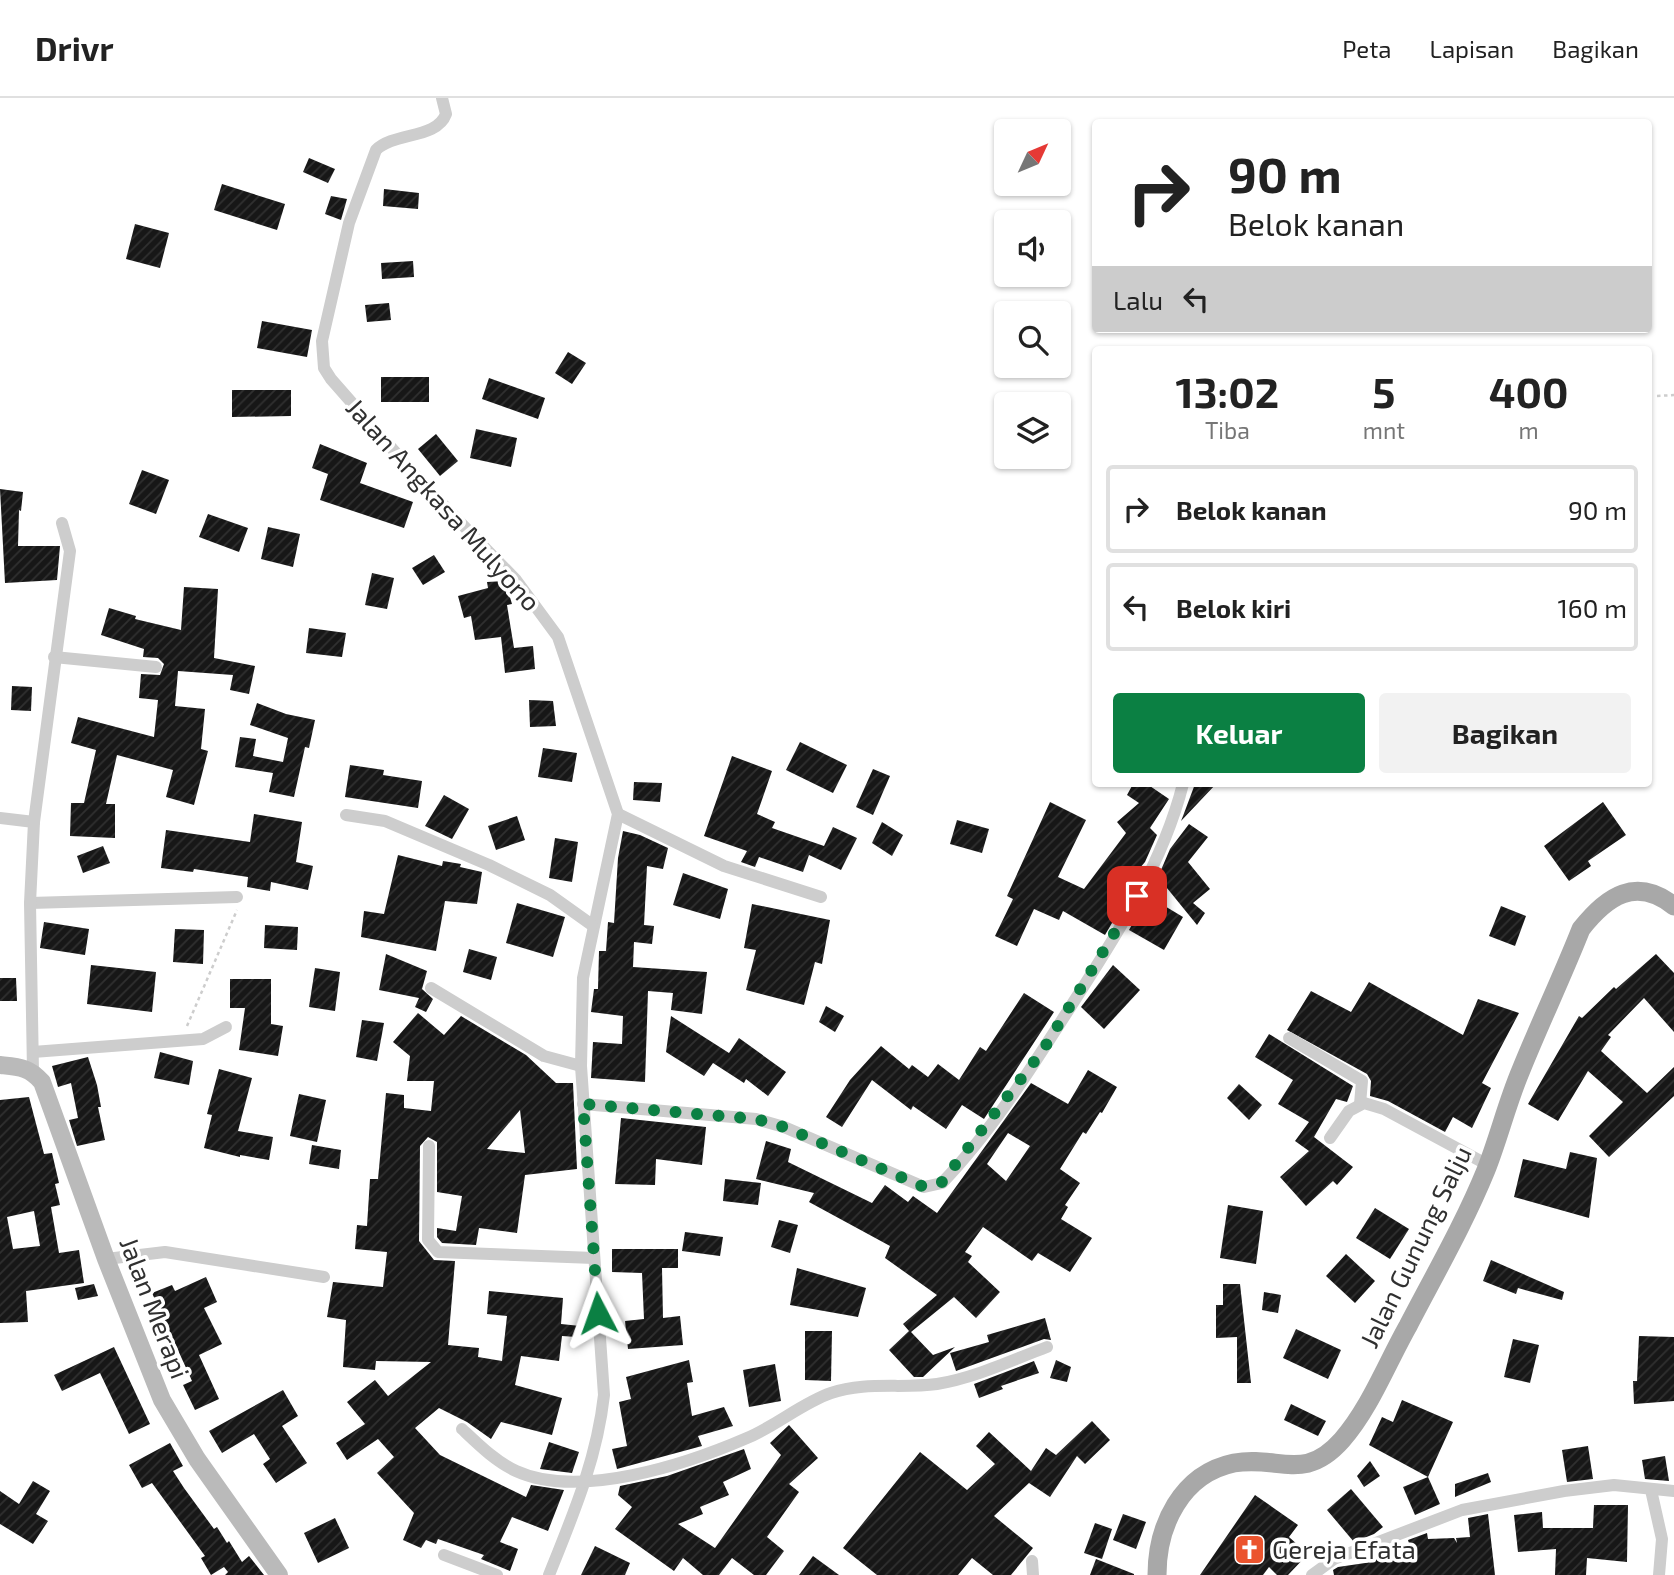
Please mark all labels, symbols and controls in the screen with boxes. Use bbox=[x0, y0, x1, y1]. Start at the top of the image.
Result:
text: Drivr bbox=[35, 28, 114, 68]
text: Peta bbox=[1342, 34, 1392, 63]
text: Lapisan bbox=[1430, 34, 1514, 63]
text: Bagikan bbox=[1552, 34, 1639, 63]
north arrow bbox=[994, 119, 1071, 196]
map controls bbox=[994, 119, 1071, 469]
text: 90 m bbox=[1228, 144, 1342, 203]
icon: right bbox=[1113, 147, 1204, 238]
text: Belok kanan bbox=[1228, 204, 1404, 242]
button: sound bbox=[994, 210, 1071, 287]
icon: left bbox=[1177, 280, 1215, 318]
text: Lalu bbox=[1113, 284, 1163, 315]
button: search bbox=[994, 301, 1071, 378]
text: 13:02 bbox=[1176, 366, 1279, 416]
text: 5 bbox=[1372, 366, 1396, 416]
text: 400 bbox=[1489, 366, 1568, 416]
street label: Jalan Angkasa Mulyono bbox=[341, 391, 548, 617]
button: layers bbox=[994, 392, 1071, 469]
text: Tiba bbox=[1205, 416, 1250, 444]
text: mnt bbox=[1363, 416, 1405, 444]
text: m bbox=[1518, 416, 1539, 444]
icon: right bbox=[1117, 490, 1155, 528]
text: Belok kanan bbox=[1176, 494, 1327, 525]
text: 90 m bbox=[1568, 494, 1627, 525]
icon: left bbox=[1117, 588, 1155, 626]
text: Belok kiri bbox=[1176, 592, 1291, 623]
text: 160 m bbox=[1558, 592, 1627, 623]
button: Keluar bbox=[1113, 693, 1365, 773]
button: Bagikan bbox=[1379, 693, 1631, 773]
pin bbox=[1107, 866, 1167, 926]
icon: arrive bbox=[1118, 877, 1156, 915]
street label: Jalan Gunung Salju bbox=[1352, 1140, 1477, 1352]
street label: Jalan Merapi bbox=[114, 1232, 197, 1383]
position arrow bbox=[561, 1276, 635, 1350]
church icon: Gereja Efata bbox=[1232, 1533, 1266, 1567]
place label: Gereja Efata bbox=[1272, 1533, 1416, 1564]

